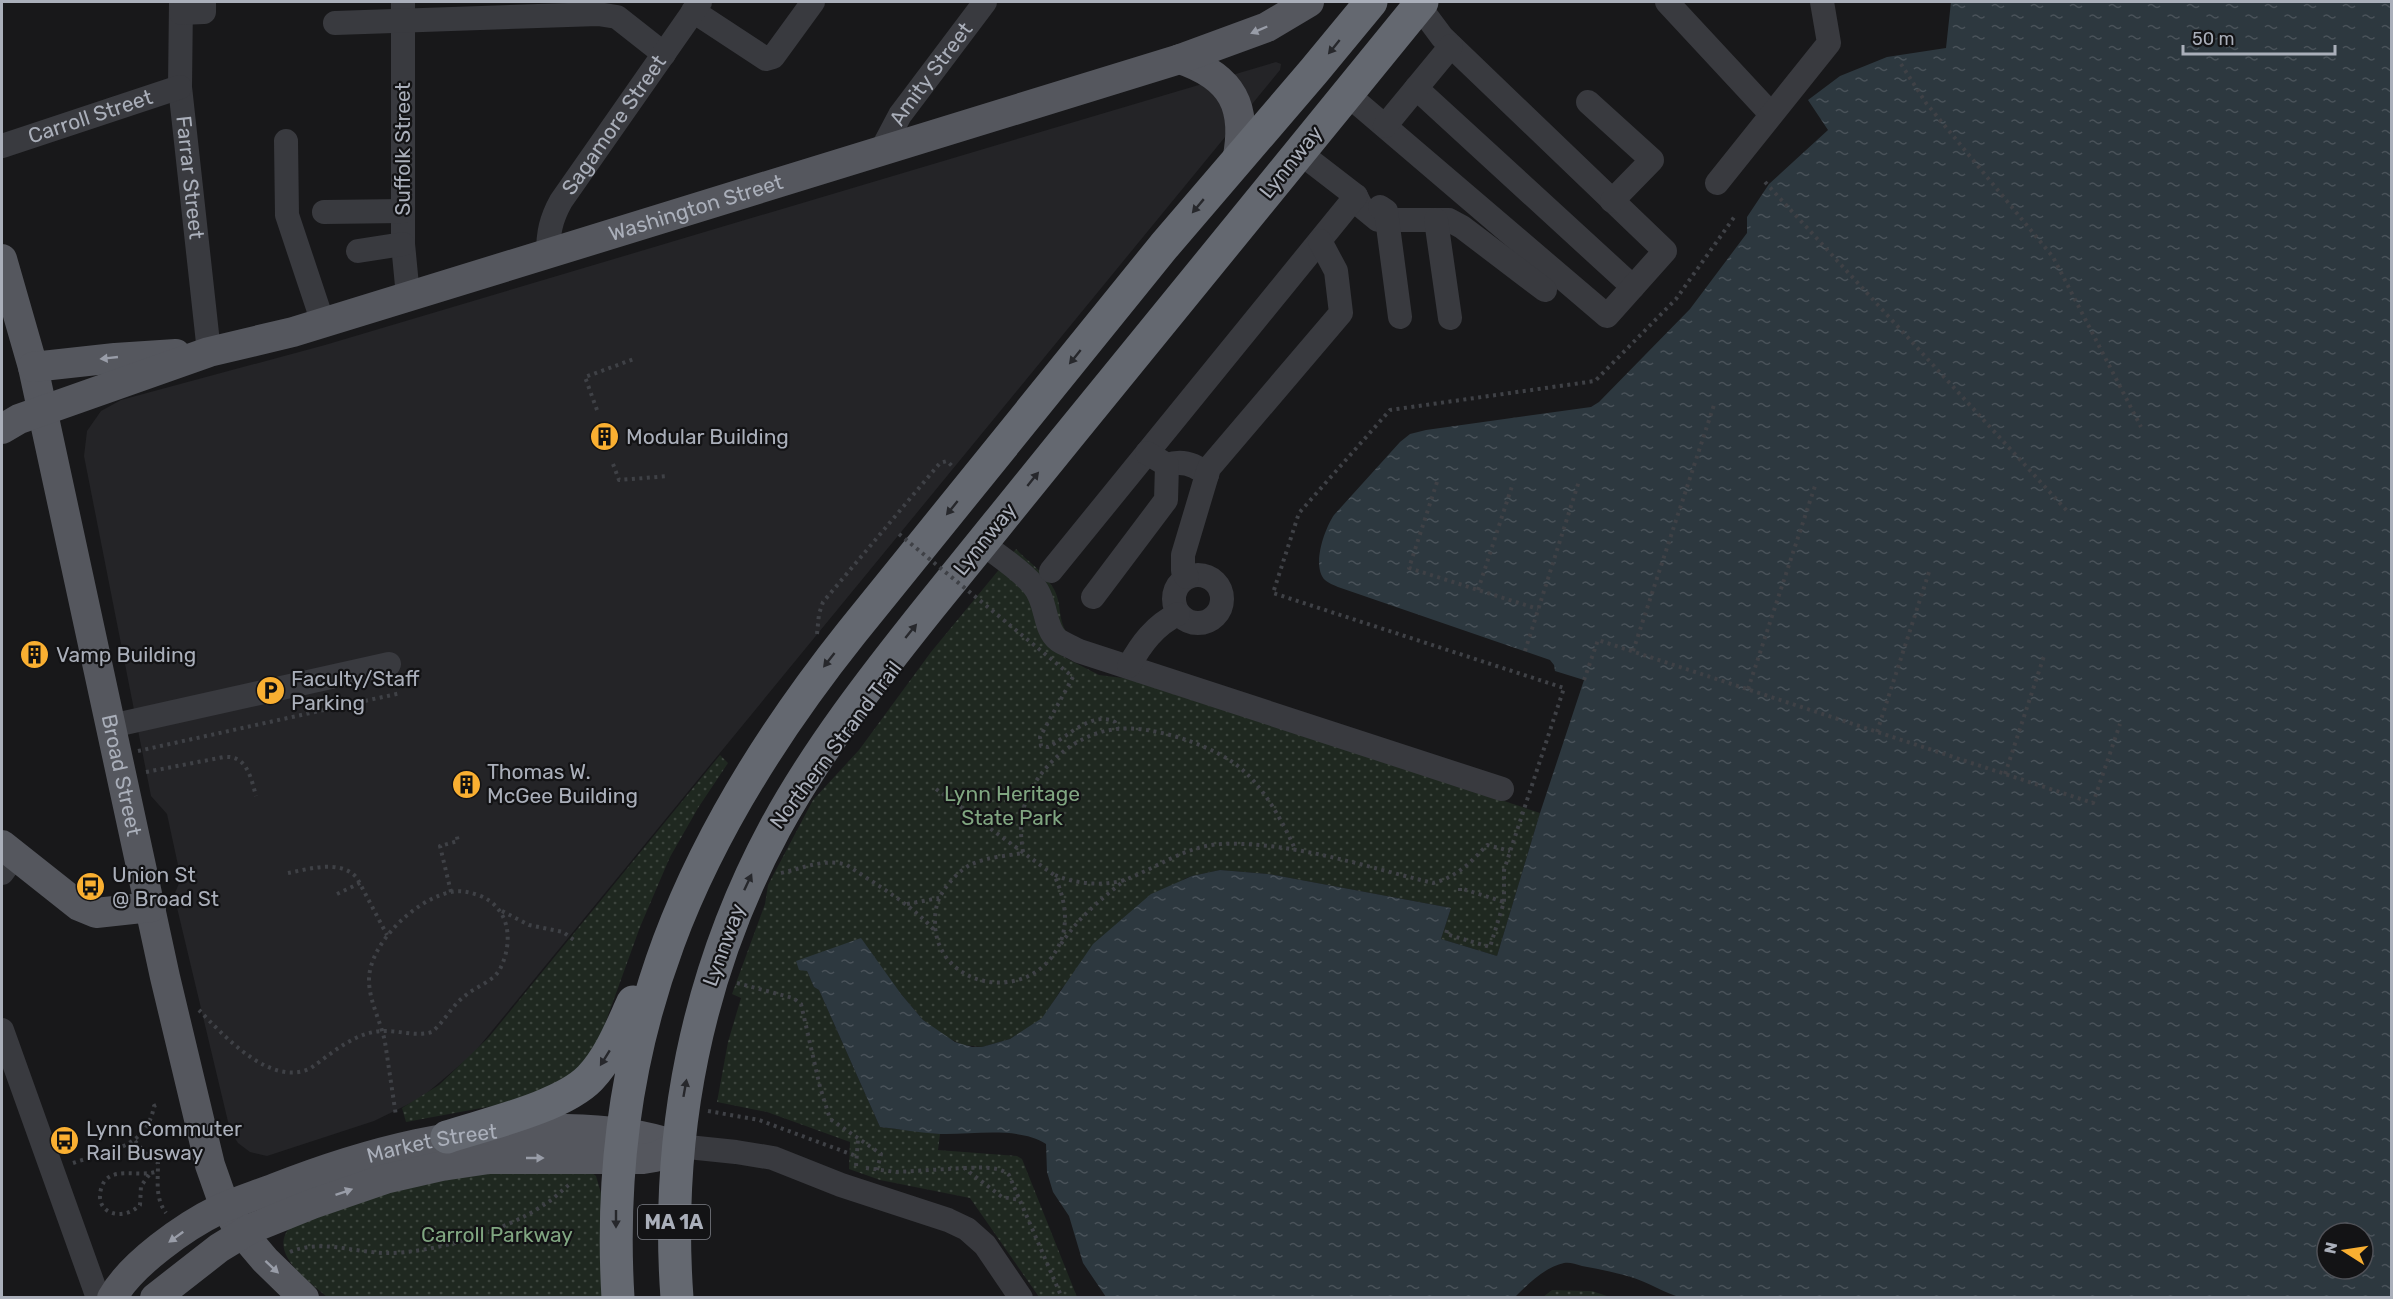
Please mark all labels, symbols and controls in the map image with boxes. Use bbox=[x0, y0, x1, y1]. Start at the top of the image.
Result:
street label: Amity Street bbox=[884, 17, 977, 130]
scale bar bbox=[2183, 18, 2334, 56]
one-way arrow bbox=[1249, 25, 1267, 35]
text: 50 m bbox=[2192, 28, 2235, 50]
one-way arrow bbox=[1327, 39, 1340, 55]
street label: Sagamore Street bbox=[556, 50, 671, 199]
street label: Suffolk Street bbox=[390, 82, 415, 216]
street label: Carroll Street bbox=[25, 84, 156, 149]
street label: Farrar Street bbox=[171, 114, 210, 240]
street label: Lynnway bbox=[1254, 120, 1328, 203]
street label: Washington Street bbox=[606, 169, 786, 246]
one-way arrow bbox=[1192, 198, 1205, 214]
one-way arrow bbox=[1069, 349, 1082, 364]
one-way arrow bbox=[99, 354, 118, 363]
building icon: Modular Building bbox=[589, 421, 621, 453]
place label: Modular Building bbox=[626, 424, 789, 449]
one-way arrow bbox=[1027, 471, 1040, 487]
street label: Lynnway bbox=[948, 497, 1022, 580]
one-way arrow bbox=[946, 500, 959, 515]
one-way arrow bbox=[904, 623, 917, 639]
building icon: Vamp Building bbox=[19, 639, 51, 671]
place label: Vamp Building bbox=[56, 642, 196, 667]
one-way arrow bbox=[824, 652, 836, 667]
street label: Northern Strand Trail bbox=[764, 656, 907, 834]
place label: Faculty/Staff Parking bbox=[291, 666, 420, 715]
parking icon: Faculty/Staff Parking bbox=[254, 675, 286, 707]
street label: Broad Street bbox=[97, 712, 147, 838]
place label: Thomas W. McGee Building bbox=[487, 759, 638, 808]
building icon: Thomas W. McGee Building bbox=[450, 768, 482, 800]
park label: Lynn Heritage State Park bbox=[944, 781, 1080, 830]
place label: Union St @ Broad St bbox=[112, 862, 219, 911]
bus stop icon: Union St @ Broad St bbox=[75, 871, 107, 903]
one-way arrow bbox=[744, 874, 753, 891]
street label: Lynnway bbox=[697, 900, 750, 990]
one-way arrow bbox=[599, 1050, 610, 1066]
one-way arrow bbox=[681, 1078, 690, 1097]
place label: Lynn Commuter Rail Busway bbox=[86, 1116, 242, 1165]
street label: Market Street bbox=[364, 1119, 498, 1168]
bus stop icon: Lynn Commuter Rail Busway bbox=[49, 1125, 81, 1157]
one-way arrow bbox=[526, 1153, 545, 1163]
one-way arrow bbox=[335, 1187, 353, 1197]
road number: MA 1A bbox=[638, 1205, 710, 1239]
one-way arrow bbox=[611, 1209, 621, 1228]
north arrow bbox=[2315, 1221, 2375, 1281]
park label: Carroll Parkway bbox=[421, 1222, 573, 1247]
one-way arrow bbox=[168, 1231, 183, 1243]
text: N bbox=[2320, 1240, 2341, 1256]
one-way arrow bbox=[264, 1260, 279, 1274]

